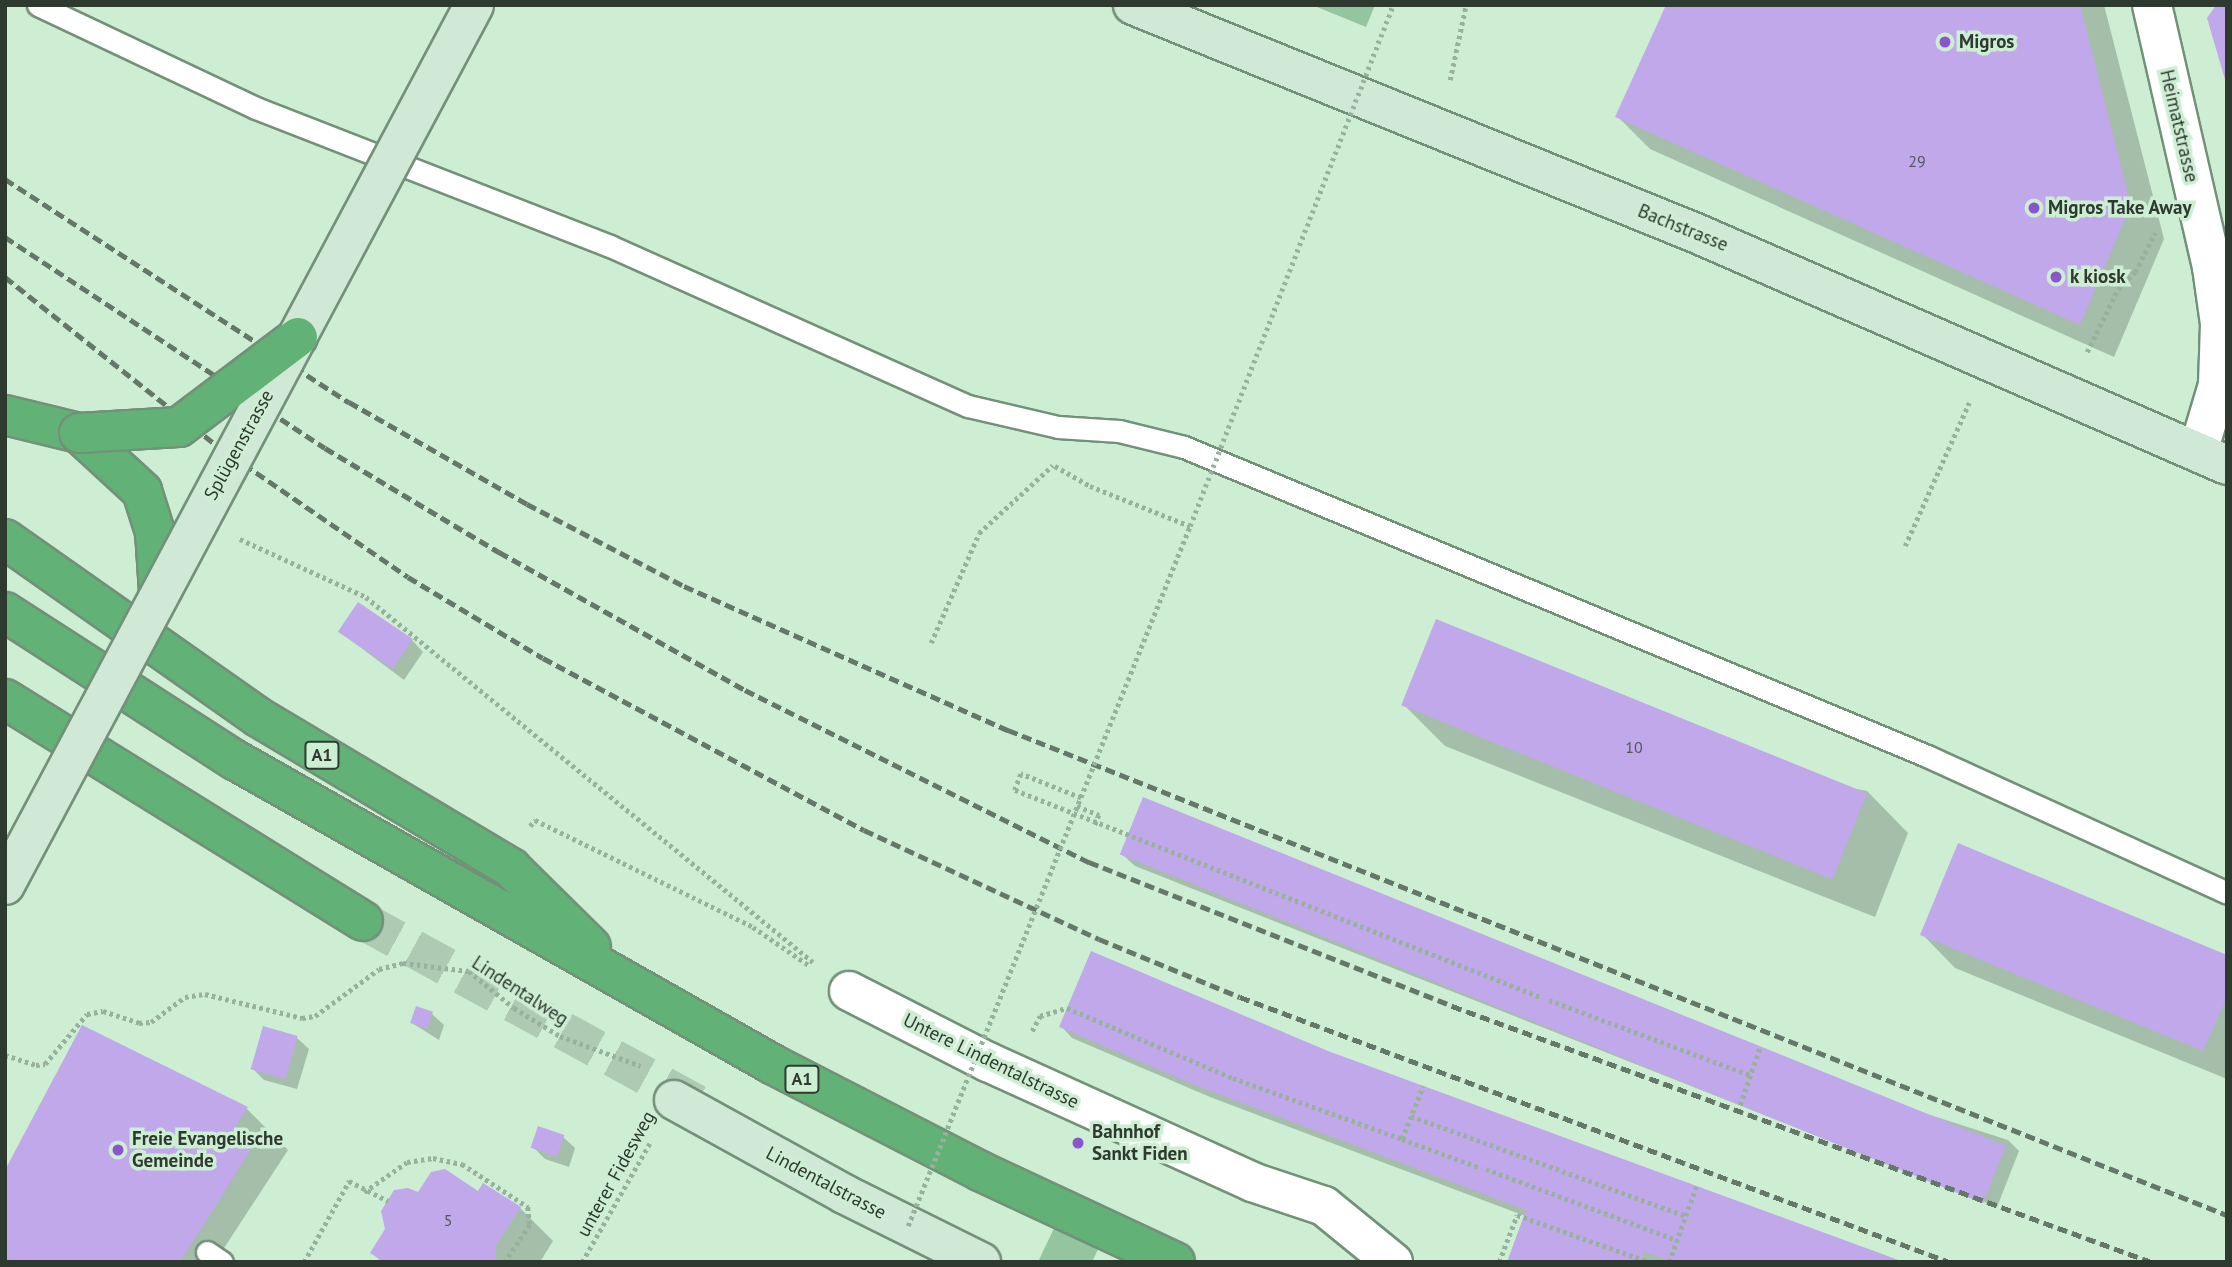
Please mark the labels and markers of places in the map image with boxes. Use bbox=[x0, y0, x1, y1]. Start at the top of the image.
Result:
place label: Migros bbox=[1959, 31, 2014, 53]
marker: Migros bbox=[1937, 34, 1953, 50]
place label: Migros Take Away bbox=[2048, 197, 2193, 219]
marker: Migros Take Away bbox=[2026, 200, 2042, 216]
place label: k kiosk bbox=[2070, 266, 2126, 288]
marker: k kiosk bbox=[2048, 269, 2064, 285]
place label: Bahnhof Sankt Fiden bbox=[1092, 1121, 1188, 1165]
place label: Freie Evangelische Gemeinde bbox=[132, 1128, 283, 1172]
marker: Bahnhof Sankt Fiden bbox=[1070, 1135, 1086, 1151]
marker: Freie Evangelische Gemeinde bbox=[110, 1142, 126, 1158]

